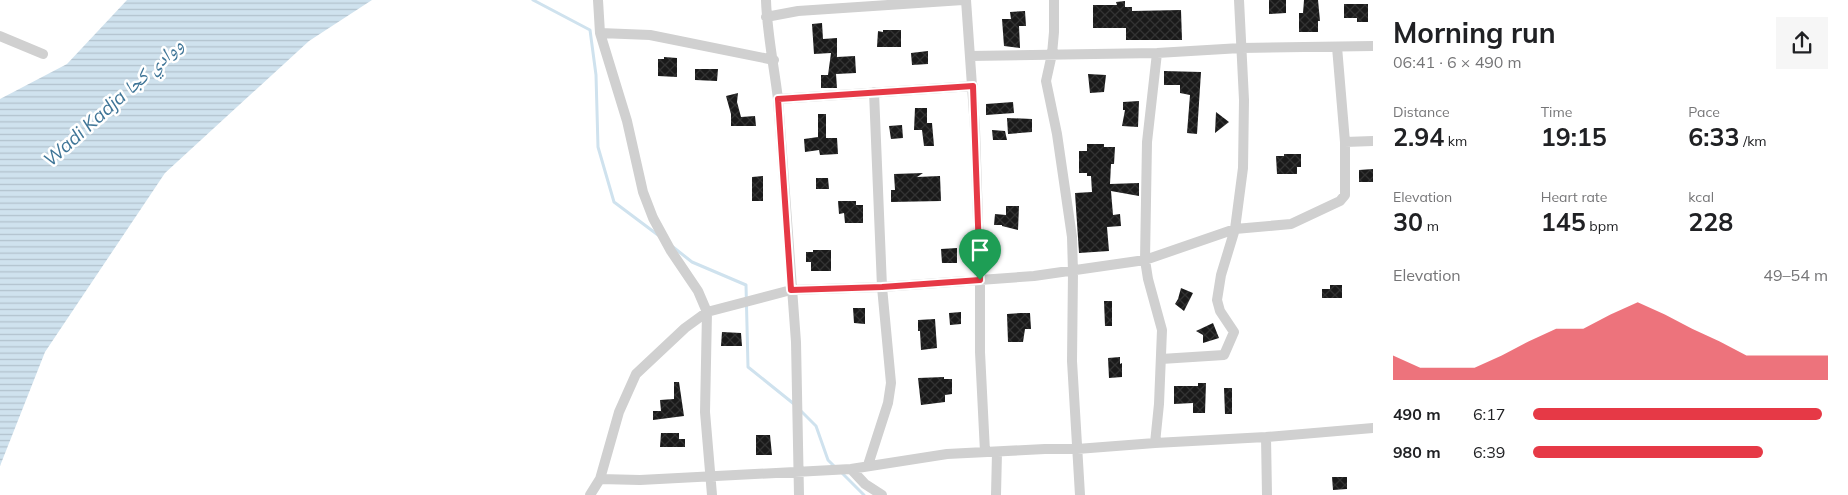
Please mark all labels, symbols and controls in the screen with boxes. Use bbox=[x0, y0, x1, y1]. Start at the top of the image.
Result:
text: Morning run bbox=[1393, 15, 1556, 50]
button: share bbox=[1776, 17, 1828, 69]
water label: Wadi Kadja ووادي كجا bbox=[38, 33, 191, 174]
text: 06:41 · 6 × 490 m bbox=[1393, 52, 1522, 72]
text: Distance bbox=[1393, 103, 1450, 121]
text: Time bbox=[1541, 103, 1572, 121]
text: Pace bbox=[1688, 103, 1720, 121]
text: 2.94 bbox=[1393, 121, 1444, 152]
text: 19:15 bbox=[1541, 121, 1607, 152]
text: 6:33 bbox=[1688, 121, 1740, 152]
text: km bbox=[1444, 132, 1467, 150]
text: /km bbox=[1740, 132, 1767, 150]
text: Elevation bbox=[1393, 188, 1452, 206]
text: Heart rate bbox=[1541, 188, 1607, 206]
text: kcal bbox=[1688, 188, 1714, 206]
text: 30 bbox=[1393, 206, 1423, 237]
text: 145 bbox=[1541, 206, 1586, 237]
text: 228 bbox=[1688, 206, 1733, 237]
text: m bbox=[1423, 217, 1439, 235]
text: bpm bbox=[1586, 217, 1618, 235]
pin bbox=[959, 229, 1001, 280]
icon: arrive bbox=[966, 236, 994, 264]
text: Elevation bbox=[1393, 265, 1461, 285]
text: 49–54 m bbox=[1763, 265, 1828, 285]
text: 490 m bbox=[1393, 404, 1441, 424]
text: 6:17 bbox=[1473, 404, 1505, 424]
text: 980 m bbox=[1393, 442, 1441, 462]
text: 6:39 bbox=[1473, 442, 1505, 462]

